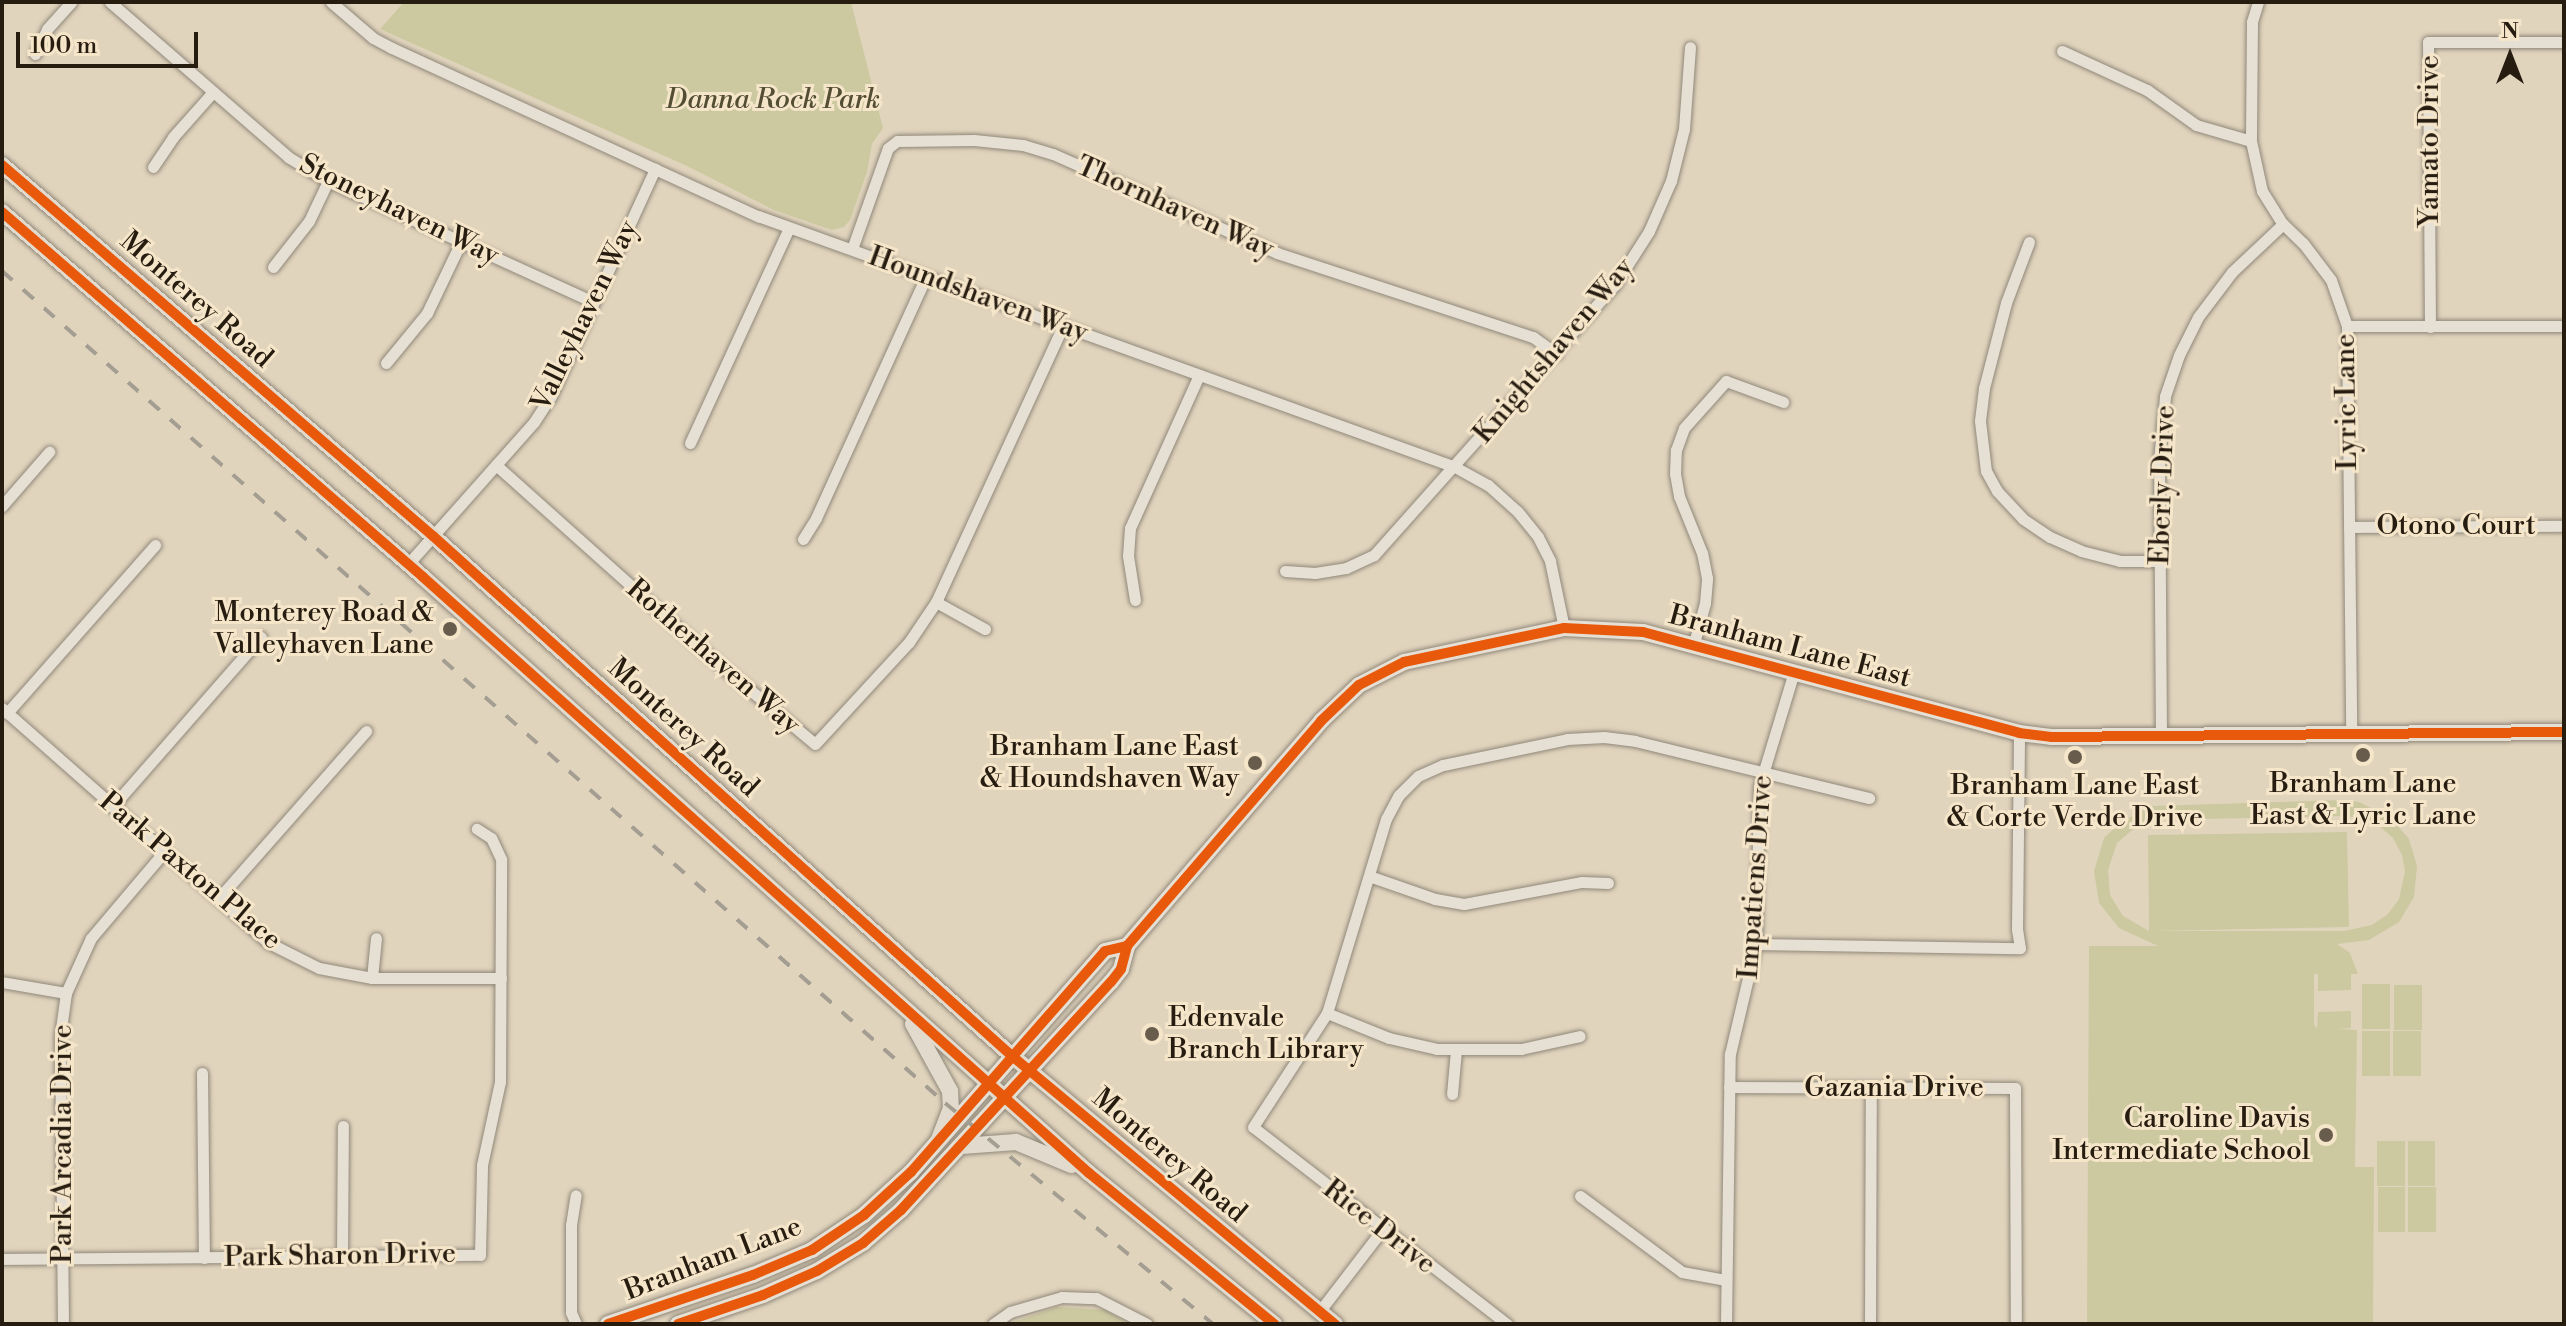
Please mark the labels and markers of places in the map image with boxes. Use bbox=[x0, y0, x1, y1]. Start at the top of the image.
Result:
place label: Monterey Road & Valleyhaven Lane bbox=[214, 596, 434, 662]
marker: Monterey Road & Valleyhaven Lane bbox=[441, 620, 459, 638]
place label: Branham Lane East & Houndshaven Way bbox=[980, 730, 1239, 796]
marker: Branham Lane East & Lyric Lane bbox=[2354, 746, 2372, 764]
marker: Branham Lane East & Corte Verde Drive bbox=[2066, 748, 2084, 766]
marker: Branham Lane East & Houndshaven Way bbox=[1246, 754, 1264, 772]
place label: Branham Lane East & Lyric Lane bbox=[2250, 767, 2476, 833]
place label: Branham Lane East & Corte Verde Drive bbox=[1947, 769, 2203, 835]
place label: Edenvale Branch Library bbox=[1168, 1001, 1363, 1067]
marker: Edenvale Branch Library bbox=[1143, 1025, 1161, 1043]
place label: Caroline Davis Intermediate School bbox=[2052, 1102, 2310, 1168]
marker: Caroline Davis Intermediate School bbox=[2317, 1126, 2335, 1144]

